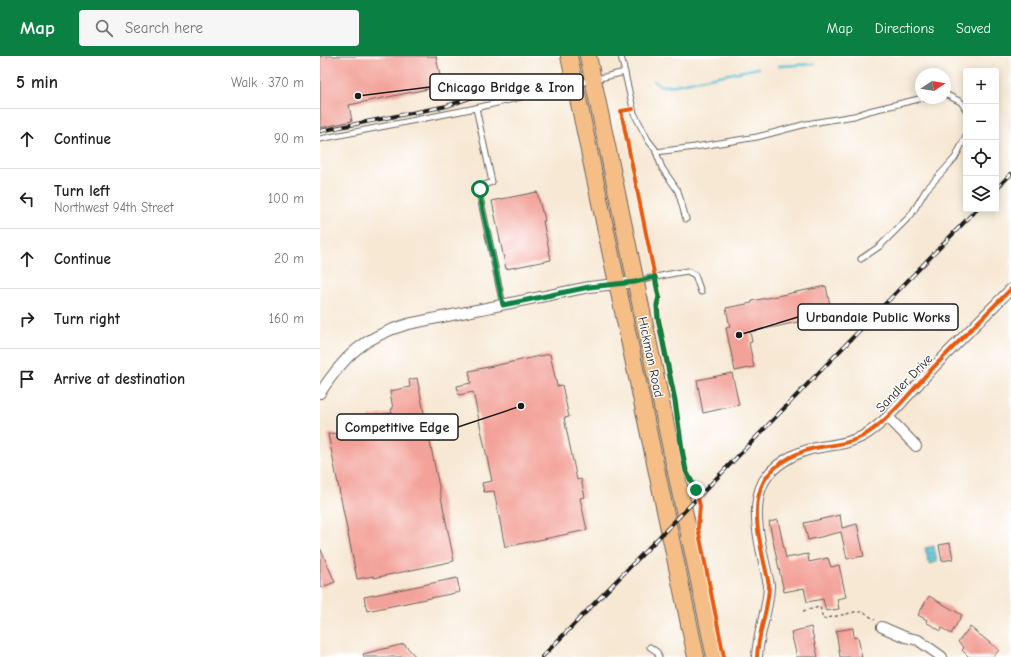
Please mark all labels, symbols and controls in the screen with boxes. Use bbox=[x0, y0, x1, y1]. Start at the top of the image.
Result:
search box bbox=[79, 10, 359, 46]
text: Map bbox=[20, 17, 55, 39]
icon: search bbox=[93, 17, 115, 39]
text: Search here bbox=[125, 19, 203, 37]
text: Map bbox=[826, 20, 853, 37]
text: Directions bbox=[875, 20, 934, 37]
text: Saved bbox=[956, 20, 991, 37]
north arrow bbox=[915, 68, 951, 104]
map controls bbox=[963, 68, 999, 212]
button: + bbox=[963, 68, 999, 104]
text: 5 min bbox=[16, 73, 58, 92]
callout: Chicago Bridge & Iron bbox=[430, 74, 583, 100]
text: Walk · 370 m bbox=[231, 75, 304, 90]
text: Chicago Bridge & Iron bbox=[438, 79, 574, 96]
button: − bbox=[963, 104, 999, 140]
icon: ahead bbox=[16, 128, 38, 150]
text: Continue bbox=[54, 130, 111, 148]
text: 90 m bbox=[274, 131, 304, 146]
button: locate bbox=[963, 140, 999, 176]
button: layers bbox=[963, 176, 999, 212]
route start bbox=[471, 180, 489, 198]
text: Turn left bbox=[54, 182, 110, 200]
icon: left bbox=[16, 188, 38, 210]
text: 100 m bbox=[268, 191, 304, 206]
text: Northwest 94th Street bbox=[54, 200, 174, 215]
icon: ahead bbox=[16, 248, 38, 270]
text: Continue bbox=[54, 250, 111, 268]
text: 20 m bbox=[274, 251, 304, 266]
callout: Urbandale Public Works bbox=[798, 304, 958, 330]
icon: right bbox=[16, 308, 38, 330]
text: Urbandale Public Works bbox=[806, 309, 950, 326]
text: Turn right bbox=[54, 310, 120, 328]
text: 160 m bbox=[269, 311, 304, 326]
street label: Hickman Road bbox=[635, 315, 667, 399]
street label: Sandler Drive bbox=[873, 351, 936, 415]
icon: arrive bbox=[16, 368, 38, 390]
text: Arrive at destination bbox=[54, 370, 185, 388]
callout: Competitive Edge bbox=[337, 414, 458, 440]
text: Competitive Edge bbox=[345, 419, 449, 436]
route end bbox=[687, 481, 705, 499]

